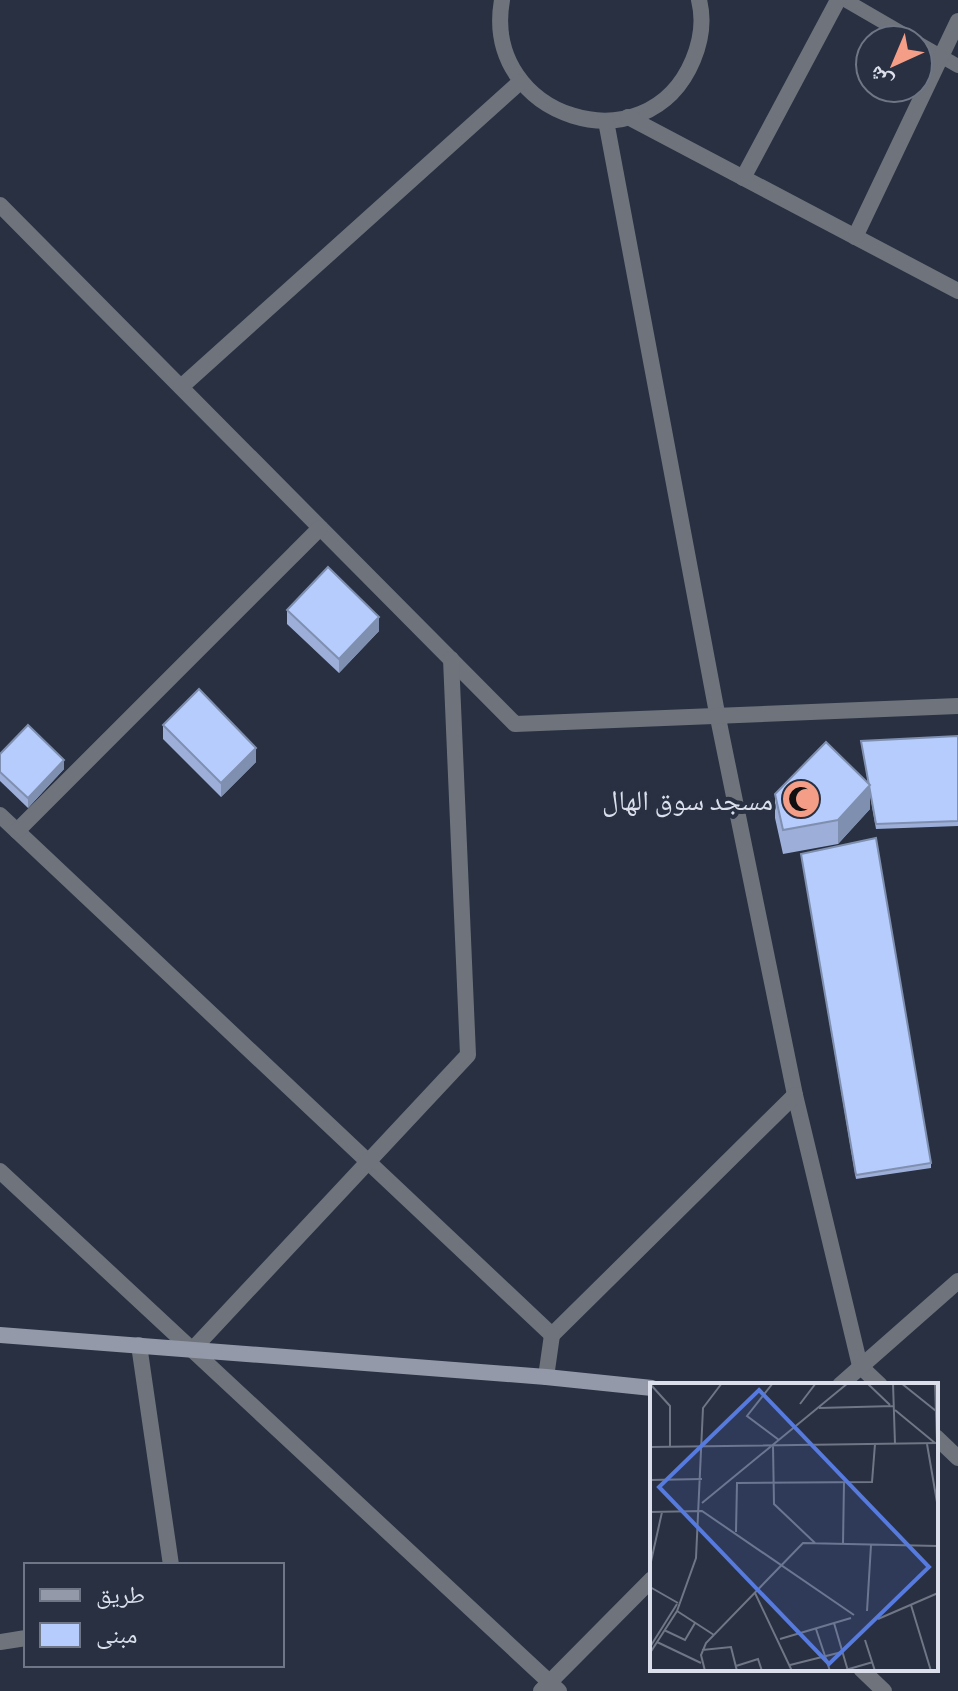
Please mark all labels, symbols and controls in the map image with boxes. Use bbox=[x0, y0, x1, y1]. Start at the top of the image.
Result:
north arrow bbox=[854, 24, 934, 104]
text: ش bbox=[861, 59, 899, 97]
mosque icon: مسجد سوق الهال bbox=[780, 778, 822, 820]
place label: مسجد سوق الهال bbox=[602, 780, 773, 818]
inset map bbox=[650, 1383, 938, 1671]
legend bbox=[24, 1563, 284, 1667]
text: طريق bbox=[96, 1577, 145, 1610]
text: مبنى bbox=[96, 1617, 137, 1650]

